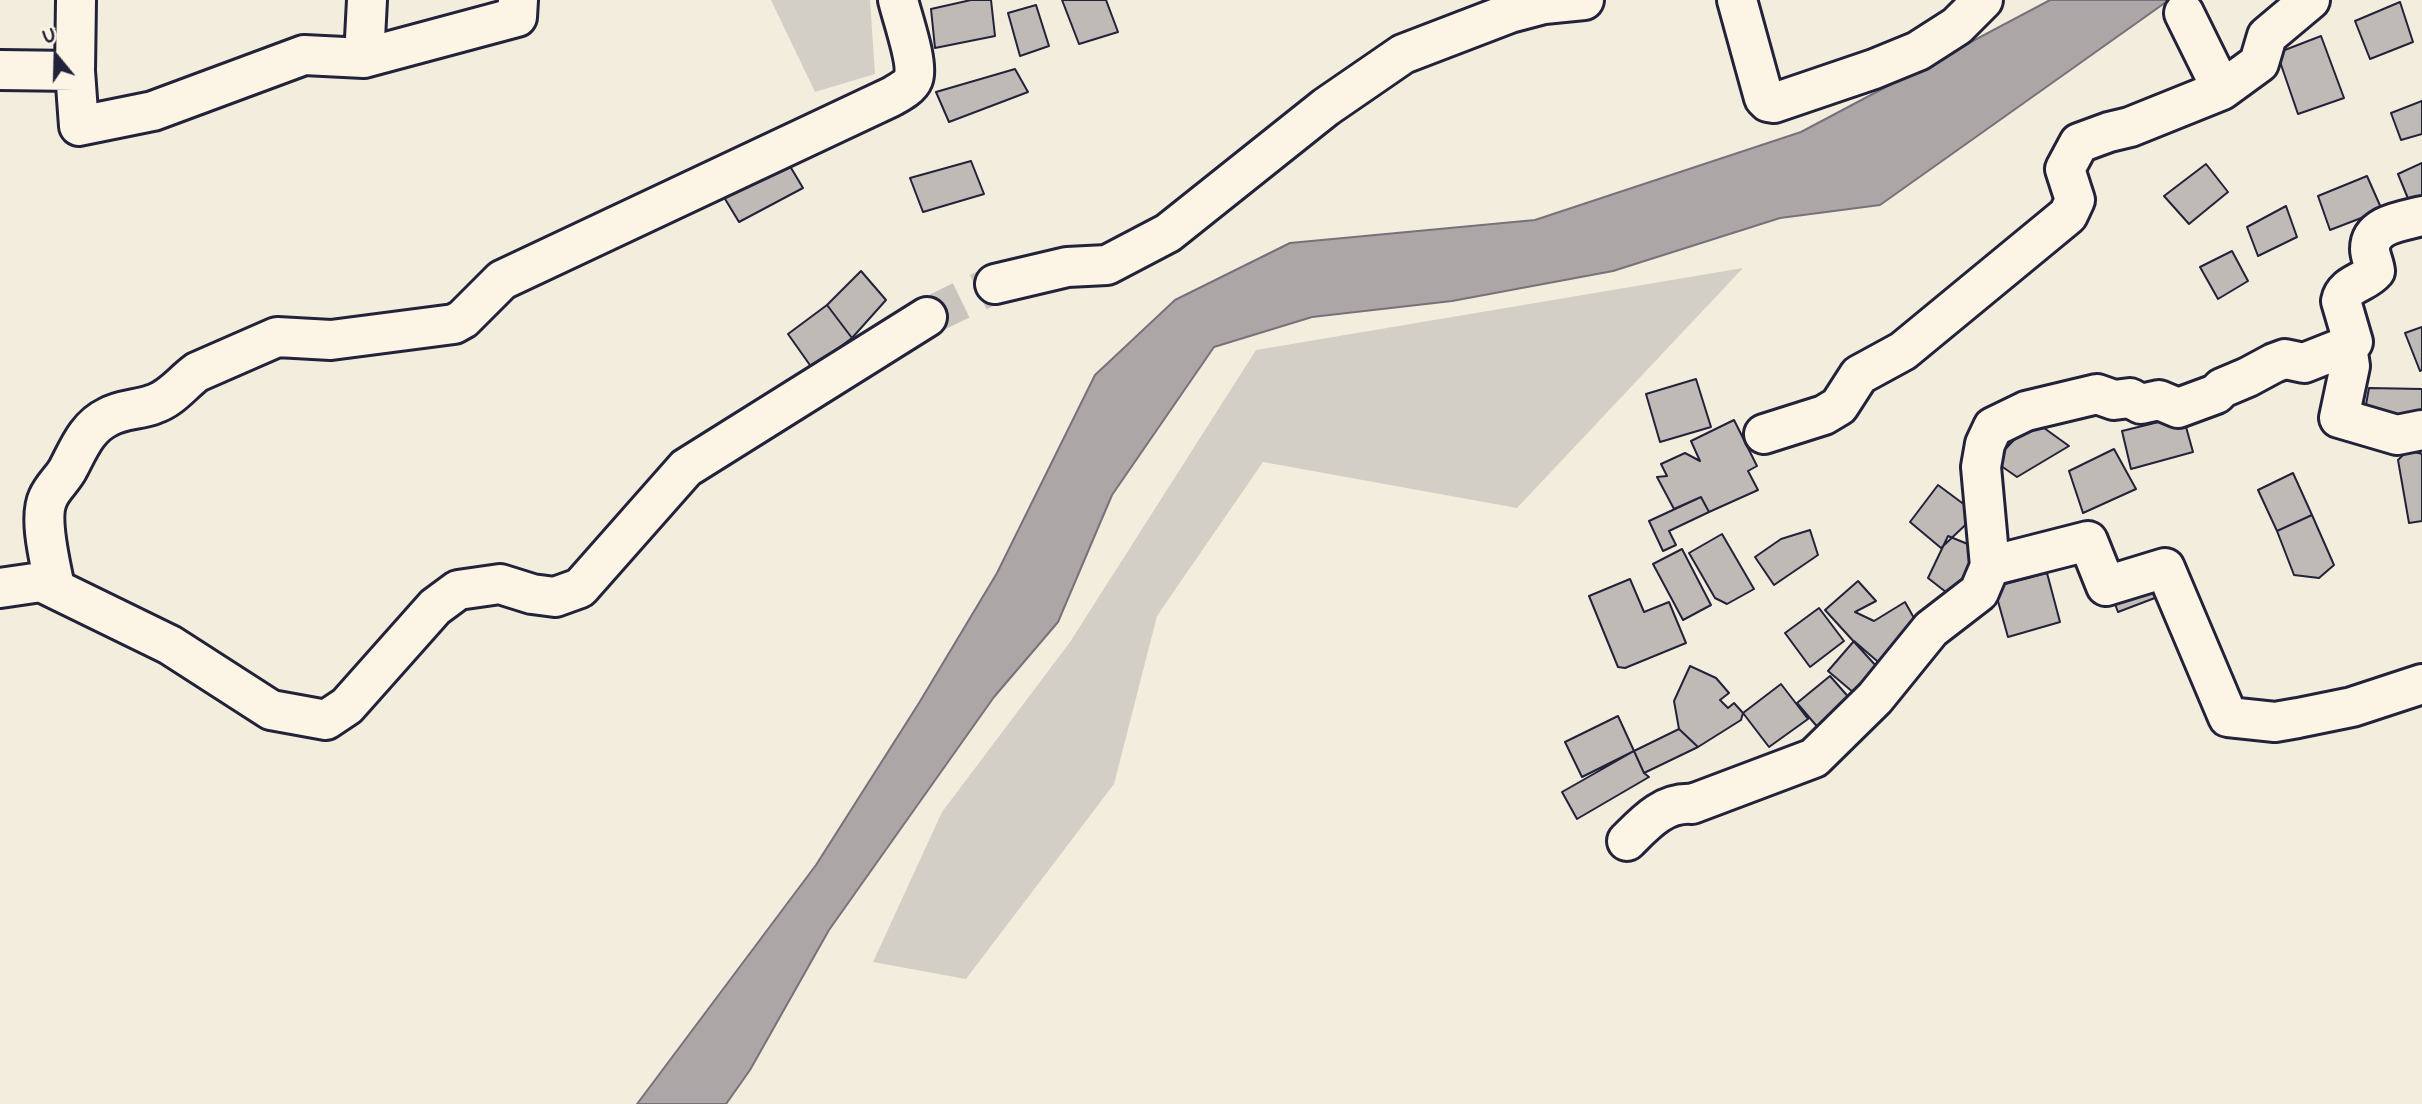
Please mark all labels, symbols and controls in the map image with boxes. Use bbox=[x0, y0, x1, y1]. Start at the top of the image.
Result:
north arrow bbox=[21, 21, 91, 91]
text: U bbox=[39, 23, 59, 50]

